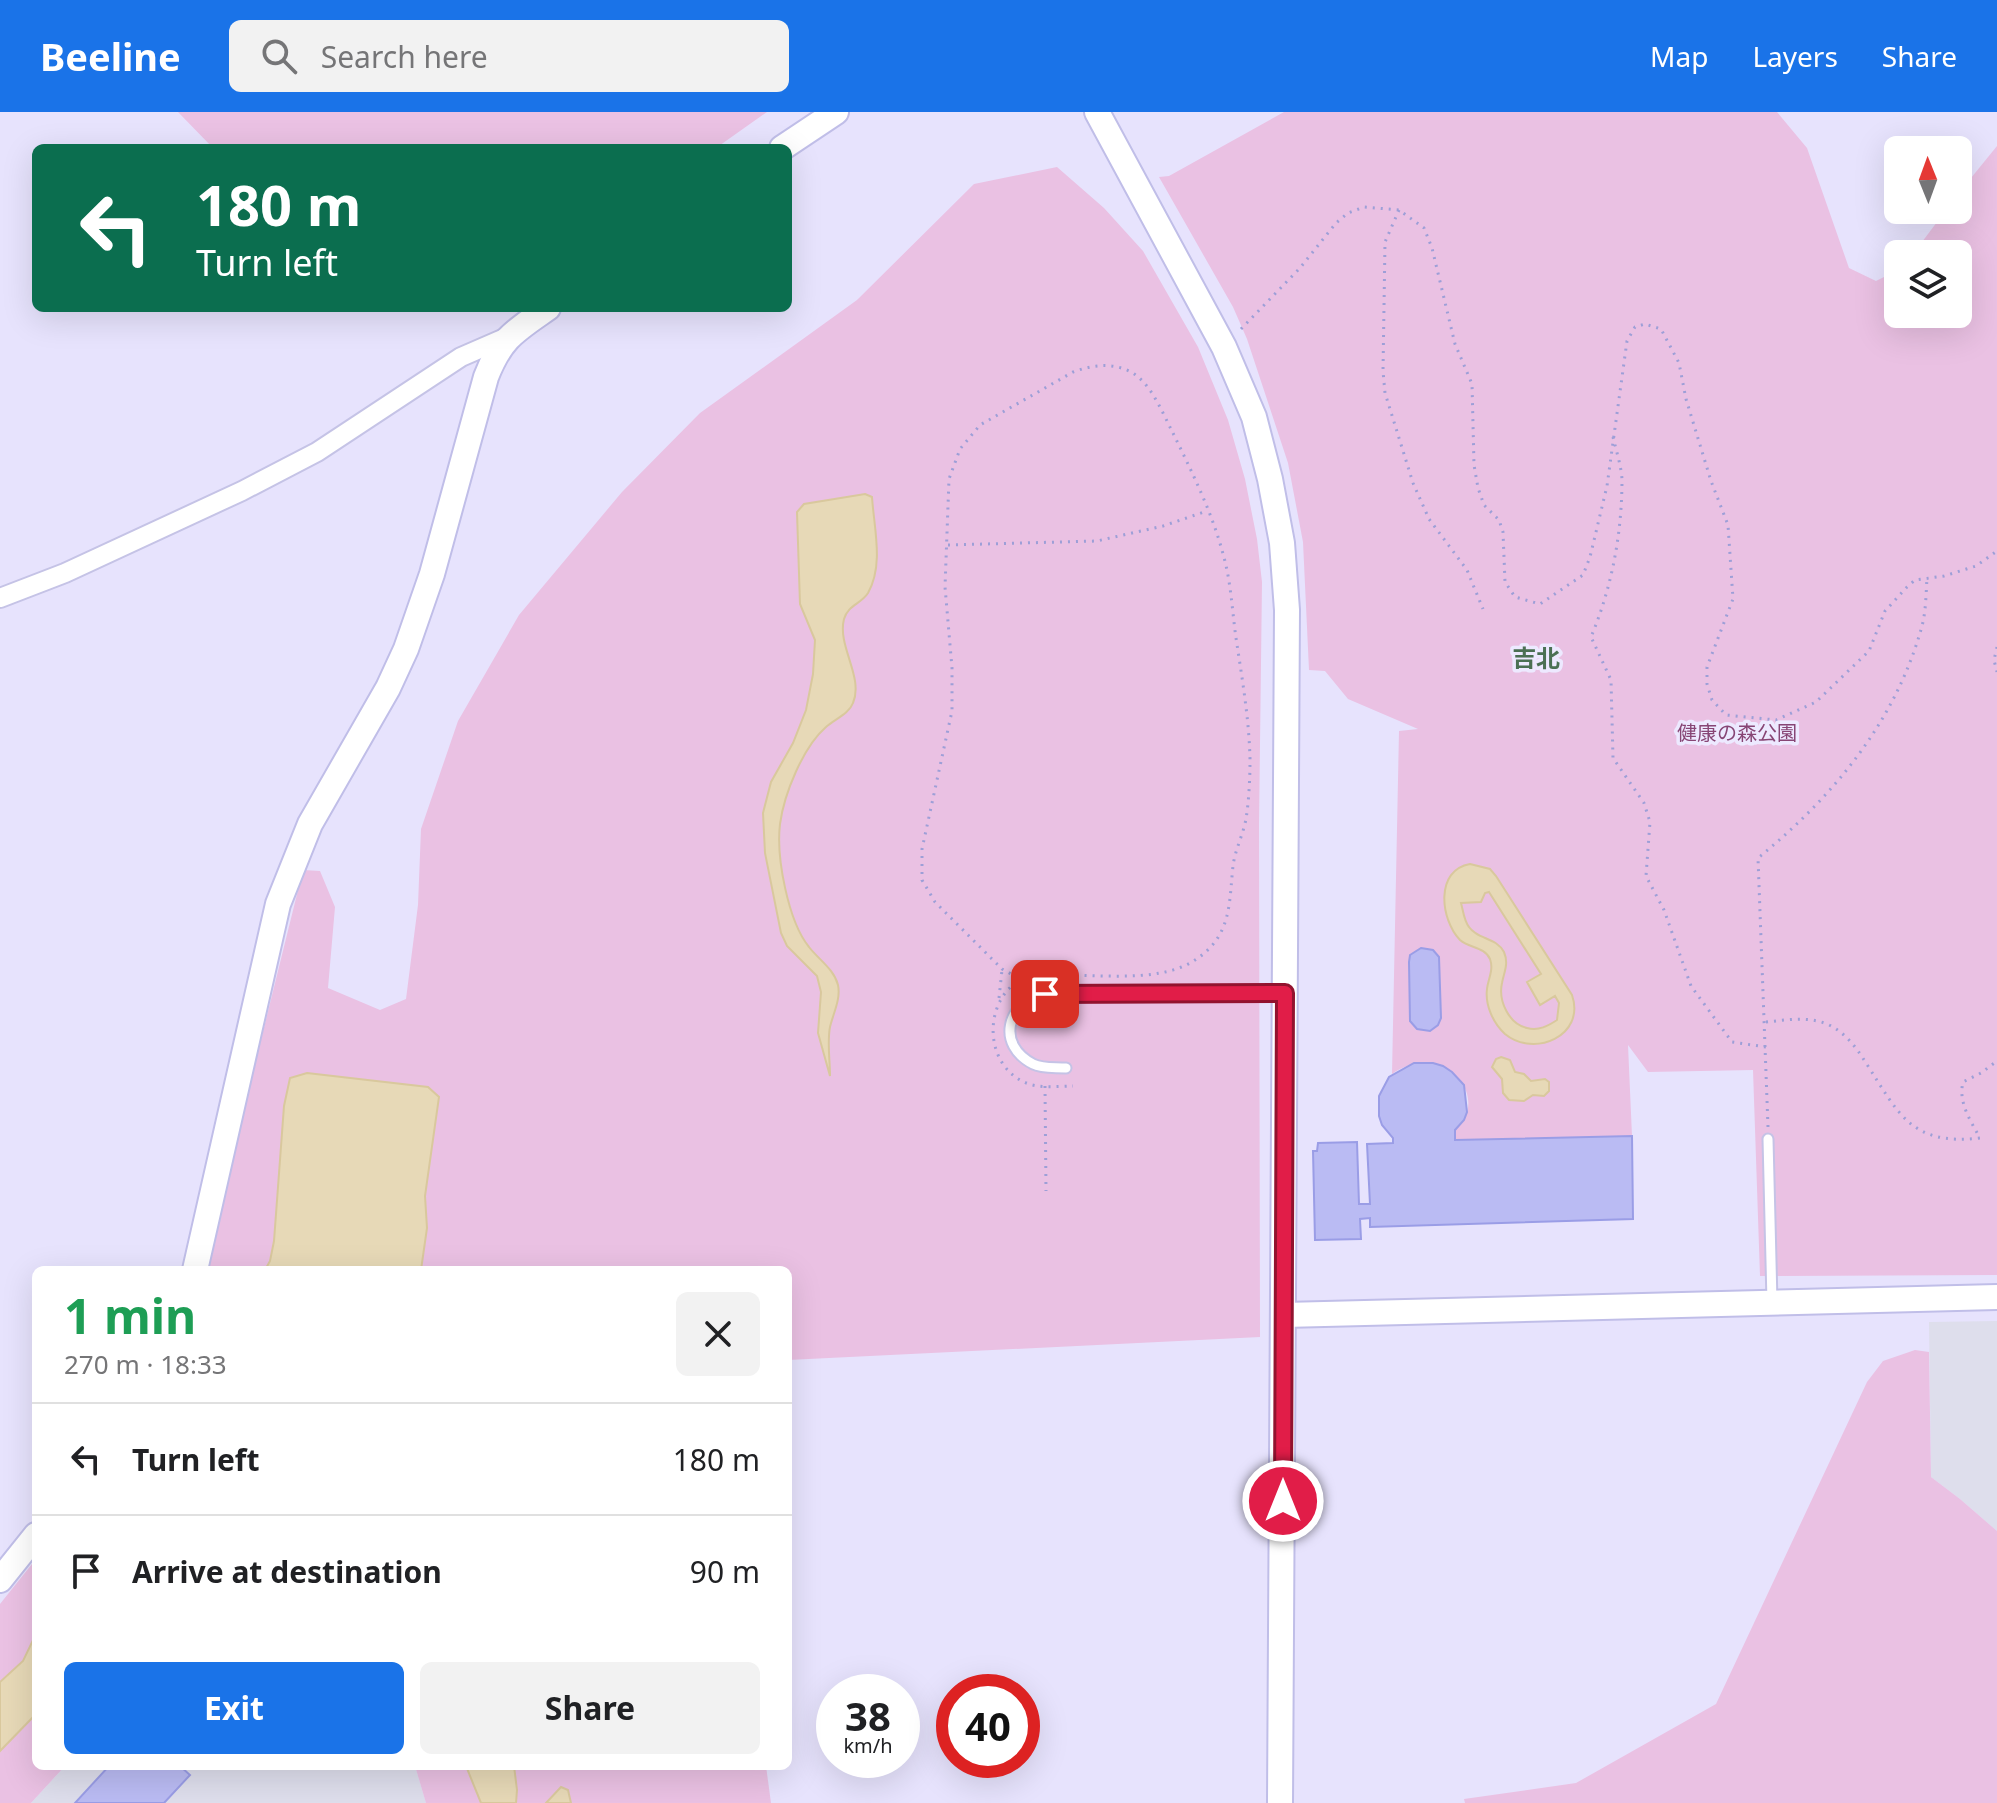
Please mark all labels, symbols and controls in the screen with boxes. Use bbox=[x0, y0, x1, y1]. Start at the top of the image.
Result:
search box bbox=[229, 20, 789, 92]
text: Beeline bbox=[40, 30, 181, 82]
icon: search bbox=[257, 34, 301, 78]
text: Search here bbox=[321, 36, 488, 77]
text: Map bbox=[1650, 37, 1708, 75]
text: Layers bbox=[1752, 37, 1838, 75]
text: Share bbox=[1882, 37, 1957, 75]
north arrow bbox=[1884, 136, 1972, 224]
map controls bbox=[1884, 136, 1972, 328]
text: 180 m bbox=[196, 166, 361, 242]
icon: left bbox=[64, 176, 168, 280]
text: Turn left bbox=[196, 238, 338, 287]
button: layers bbox=[1884, 240, 1972, 328]
district label: 吉北 bbox=[1512, 641, 1560, 674]
park label: 健康の森公園 bbox=[1677, 719, 1797, 746]
pin bbox=[1011, 960, 1079, 1028]
icon: arrive bbox=[1023, 972, 1067, 1016]
text: 1 min bbox=[64, 1283, 196, 1348]
button: close bbox=[676, 1292, 760, 1376]
text: 270 m · 18:33 bbox=[64, 1346, 227, 1382]
icon: left bbox=[64, 1437, 108, 1481]
text: Turn left bbox=[132, 1439, 260, 1480]
text: 180 m bbox=[673, 1439, 760, 1480]
position arrow bbox=[1241, 1459, 1325, 1543]
icon: arrive bbox=[64, 1549, 108, 1593]
text: Arrive at destination bbox=[132, 1551, 442, 1592]
text: 90 m bbox=[690, 1551, 760, 1592]
button: Exit bbox=[64, 1662, 404, 1754]
button: Share bbox=[420, 1662, 760, 1754]
speed limit sign: 40 bbox=[936, 1674, 1040, 1778]
text: 38 bbox=[845, 1688, 891, 1743]
text: km/h bbox=[843, 1732, 893, 1759]

